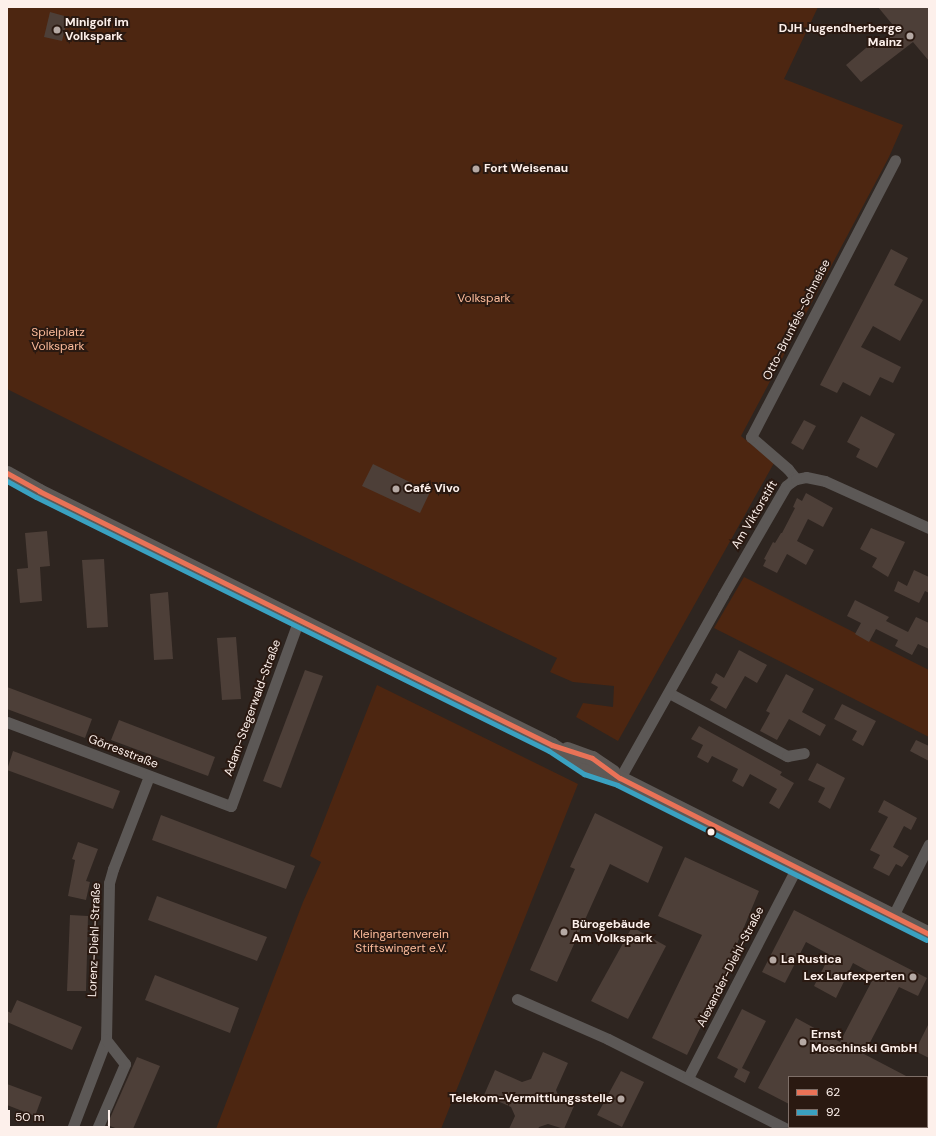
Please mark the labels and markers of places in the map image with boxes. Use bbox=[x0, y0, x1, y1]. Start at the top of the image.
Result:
place label: Minigolf im Volkspark bbox=[65, 16, 129, 44]
place label: DJH Jugendherberge Mainz bbox=[779, 22, 902, 50]
marker: Minigolf im Volkspark bbox=[52, 25, 62, 35]
marker: DJH Jugendherberge Mainz bbox=[905, 31, 915, 41]
place label: Fort Weisenau bbox=[484, 162, 568, 176]
marker: Fort Weisenau bbox=[471, 164, 481, 174]
place label: Café Vivo bbox=[404, 482, 460, 496]
marker: Café Vivo bbox=[391, 484, 401, 494]
unlabelled marker bbox=[706, 827, 716, 837]
place label: Bürogebäude Am Volkspark bbox=[572, 918, 653, 946]
marker: Bürogebäude Am Volkspark bbox=[559, 927, 569, 937]
place label: La Rustica bbox=[781, 953, 842, 967]
marker: La Rustica bbox=[768, 955, 778, 965]
place label: Lex Laufexperten bbox=[803, 970, 905, 984]
marker: Lex Laufexperten bbox=[908, 972, 918, 982]
place label: Ernst Moschinski GmbH bbox=[811, 1028, 917, 1056]
marker: Ernst Moschinski GmbH bbox=[798, 1037, 808, 1047]
place label: Telekom-Vermittlungsstelle bbox=[449, 1092, 613, 1106]
marker: Telekom-Vermittlungsstelle bbox=[616, 1094, 626, 1104]

